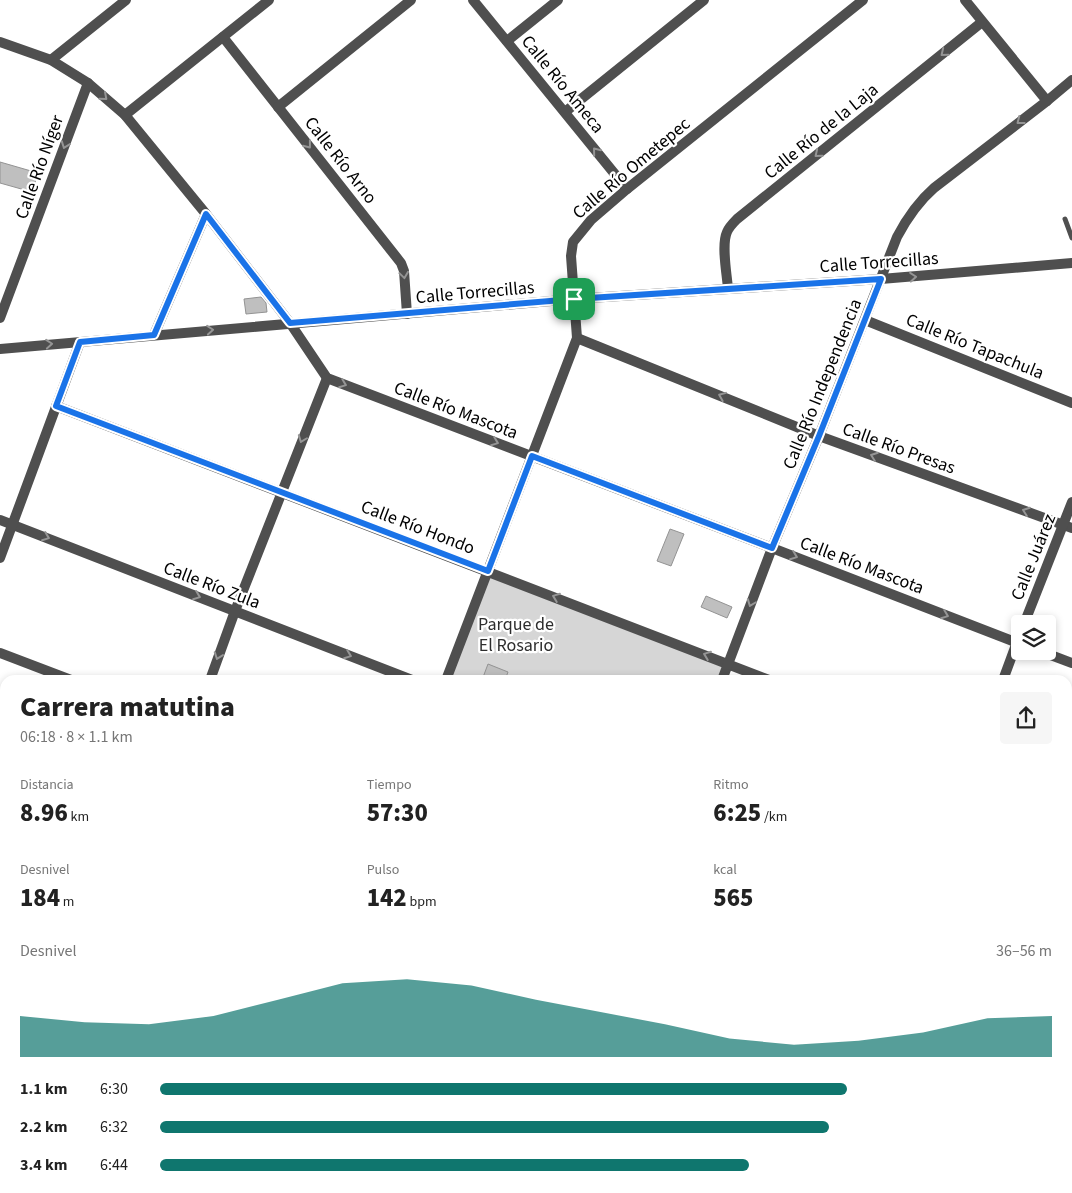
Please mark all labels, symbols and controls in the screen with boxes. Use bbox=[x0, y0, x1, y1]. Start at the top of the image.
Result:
street label: Calle Río Ameca bbox=[515, 30, 610, 139]
one-way arrow bbox=[941, 47, 950, 56]
street label: Calle Río de la Laja bbox=[759, 78, 884, 185]
one-way arrow bbox=[98, 91, 107, 100]
street label: Calle Río Níger bbox=[9, 111, 70, 223]
street label: Calle Río Arno bbox=[299, 111, 383, 209]
street label: Calle Río Ometepec bbox=[567, 112, 696, 225]
one-way arrow bbox=[1016, 115, 1026, 124]
one-way arrow bbox=[303, 139, 311, 148]
one-way arrow bbox=[60, 141, 70, 149]
one-way arrow bbox=[594, 148, 602, 157]
one-way arrow bbox=[814, 149, 823, 158]
street label: Calle Torrecillas bbox=[819, 246, 939, 279]
one-way arrow bbox=[398, 270, 408, 279]
one-way arrow bbox=[910, 271, 918, 282]
street label: Calle Torrecillas bbox=[415, 275, 535, 310]
pin bbox=[553, 278, 595, 320]
icon: arrive bbox=[560, 285, 588, 313]
street label: Calle Río Independencia bbox=[777, 295, 868, 473]
street label: Calle Río Tapachula bbox=[902, 307, 1048, 386]
one-way arrow bbox=[207, 325, 215, 336]
one-way arrow bbox=[45, 339, 53, 350]
street label: Calle Río Mascota bbox=[390, 375, 521, 446]
one-way arrow bbox=[338, 378, 347, 388]
one-way arrow bbox=[718, 392, 727, 403]
street label: Calle Río Presas bbox=[839, 416, 959, 480]
one-way arrow bbox=[298, 435, 308, 443]
one-way arrow bbox=[490, 436, 499, 446]
one-way arrow bbox=[870, 452, 878, 462]
street label: Calle Río Hondo bbox=[357, 494, 478, 561]
one-way arrow bbox=[1022, 507, 1031, 517]
street label: Calle Juárez bbox=[1005, 510, 1062, 604]
street label: Calle Río Mascota bbox=[796, 530, 927, 601]
one-way arrow bbox=[41, 532, 49, 542]
one-way arrow bbox=[789, 550, 798, 560]
street label: Calle Río Zula bbox=[160, 556, 264, 615]
one-way arrow bbox=[192, 590, 201, 600]
one-way arrow bbox=[552, 593, 560, 603]
one-way arrow bbox=[747, 598, 758, 607]
one-way arrow bbox=[941, 609, 949, 619]
park label: Parque de El Rosario bbox=[478, 612, 554, 658]
map controls bbox=[1011, 615, 1056, 660]
button: layers bbox=[1011, 615, 1056, 660]
one-way arrow bbox=[344, 649, 352, 659]
one-way arrow bbox=[214, 651, 224, 660]
one-way arrow bbox=[704, 651, 712, 661]
text: Carrera matutina bbox=[20, 687, 235, 727]
button: share bbox=[1000, 692, 1052, 744]
text: 06:18 · 8 × 1.1 km bbox=[20, 726, 133, 748]
text: Distancia bbox=[20, 775, 74, 795]
text: Tiempo bbox=[367, 775, 412, 795]
text: Ritmo bbox=[713, 775, 749, 795]
text: 8.96 bbox=[20, 795, 68, 831]
text: 57:30 bbox=[367, 795, 428, 831]
text: 6:25 bbox=[713, 795, 761, 831]
text: km bbox=[68, 807, 89, 827]
text: /km bbox=[761, 807, 787, 827]
text: Desnivel bbox=[20, 860, 70, 880]
text: Pulso bbox=[367, 860, 399, 880]
text: kcal bbox=[713, 860, 737, 880]
text: 184 bbox=[20, 880, 60, 916]
text: 142 bbox=[367, 880, 407, 916]
text: 565 bbox=[713, 880, 753, 916]
text: m bbox=[60, 892, 74, 912]
text: bpm bbox=[407, 892, 437, 912]
text: Desnivel bbox=[20, 940, 77, 962]
text: 36–56 m bbox=[996, 940, 1052, 962]
text: 1.1 km bbox=[20, 1078, 67, 1100]
text: 6:30 bbox=[100, 1078, 128, 1100]
text: 2.2 km bbox=[20, 1116, 67, 1138]
text: 6:32 bbox=[100, 1116, 128, 1138]
text: 3.4 km bbox=[20, 1154, 67, 1176]
text: 6:44 bbox=[100, 1154, 128, 1176]

